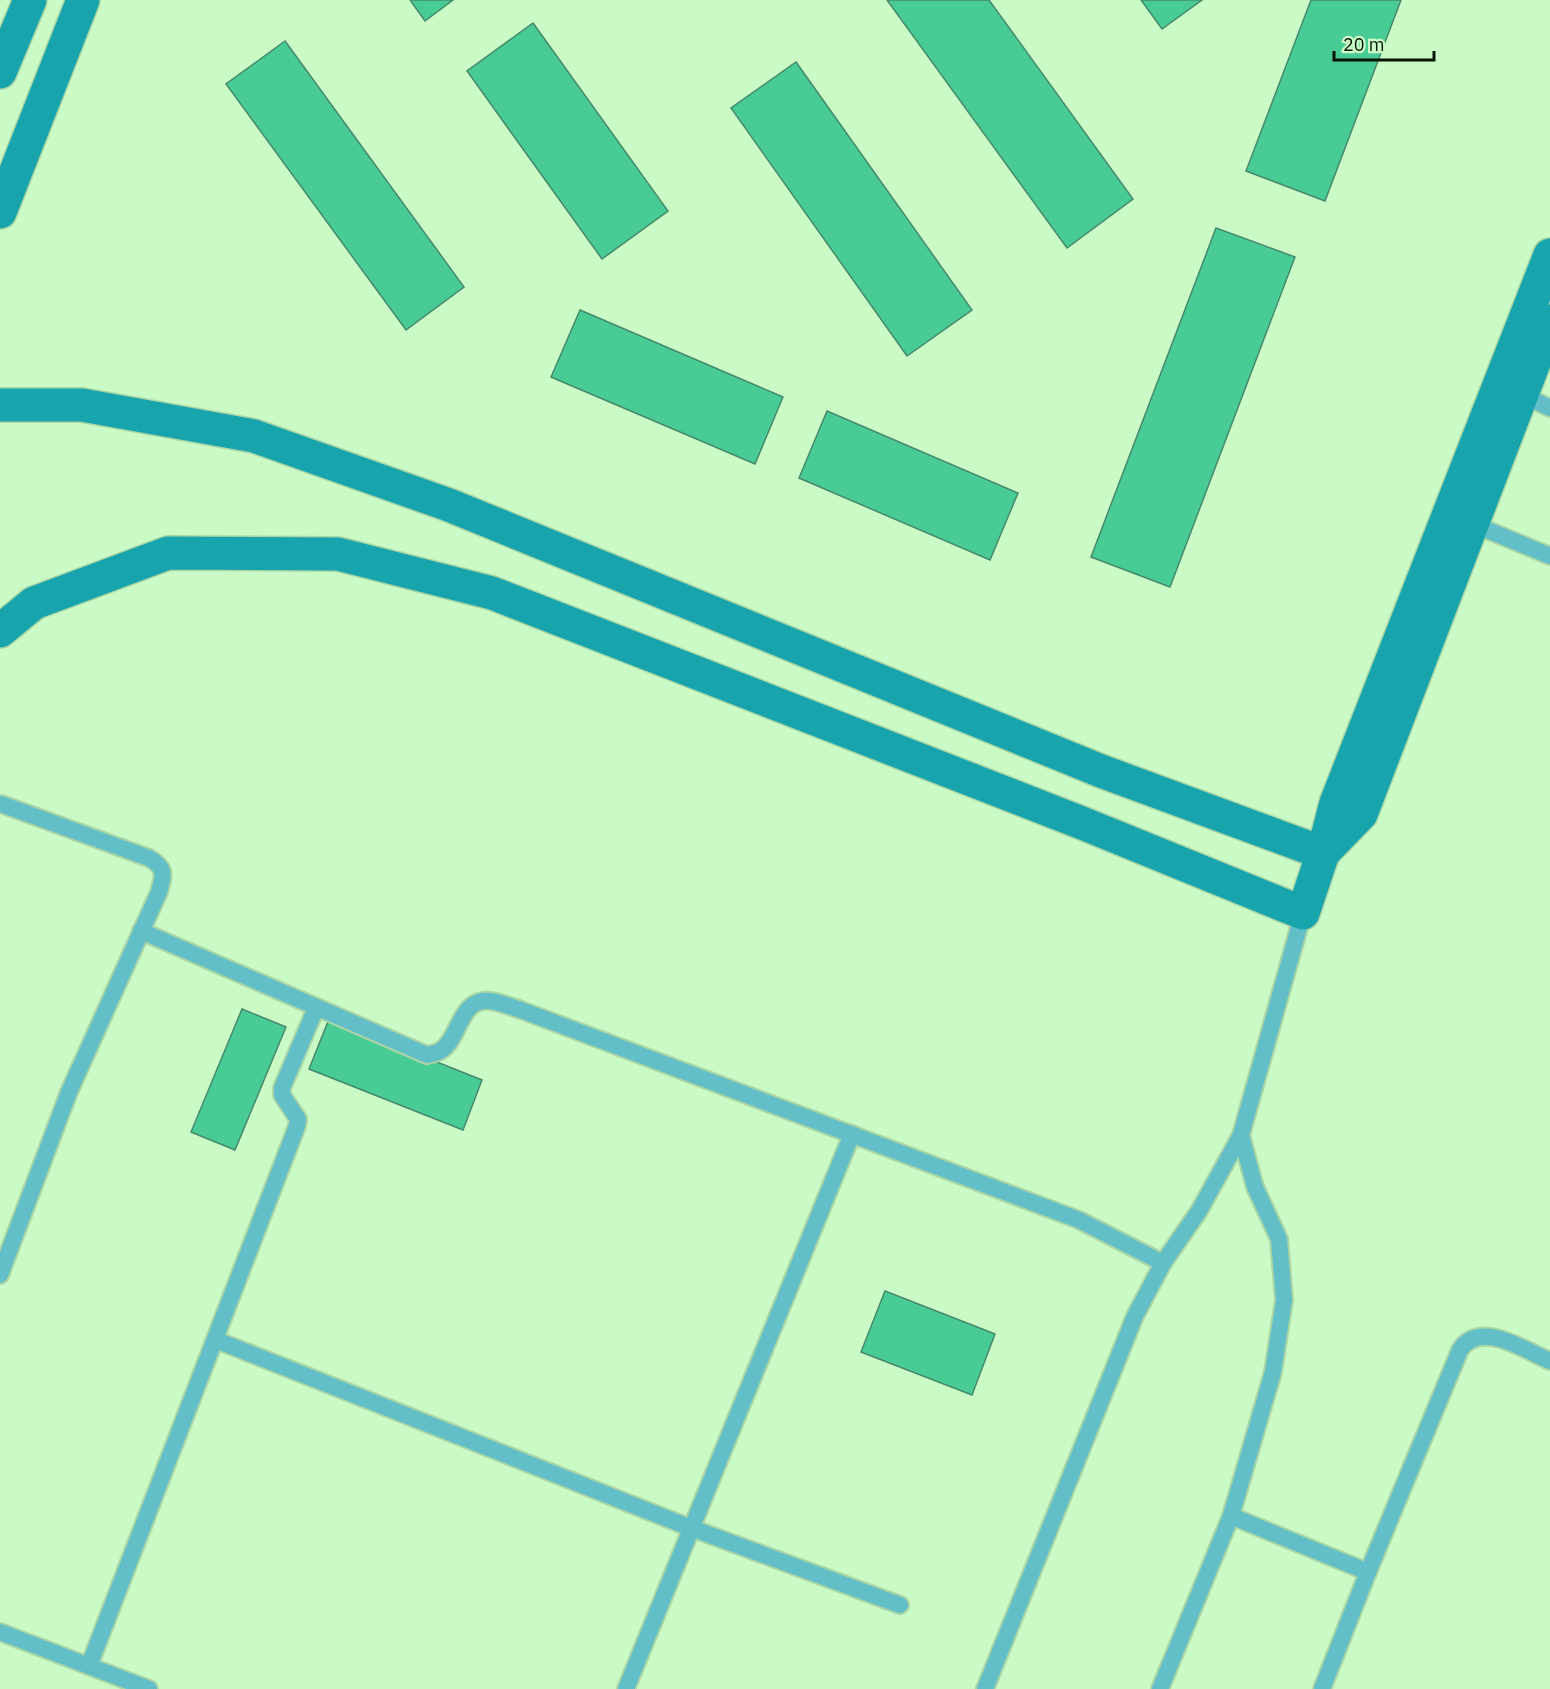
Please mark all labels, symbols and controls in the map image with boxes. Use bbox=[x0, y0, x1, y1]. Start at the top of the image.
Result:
scale bar bbox=[1334, 24, 1434, 62]
text: 20 m bbox=[1343, 33, 1385, 56]

